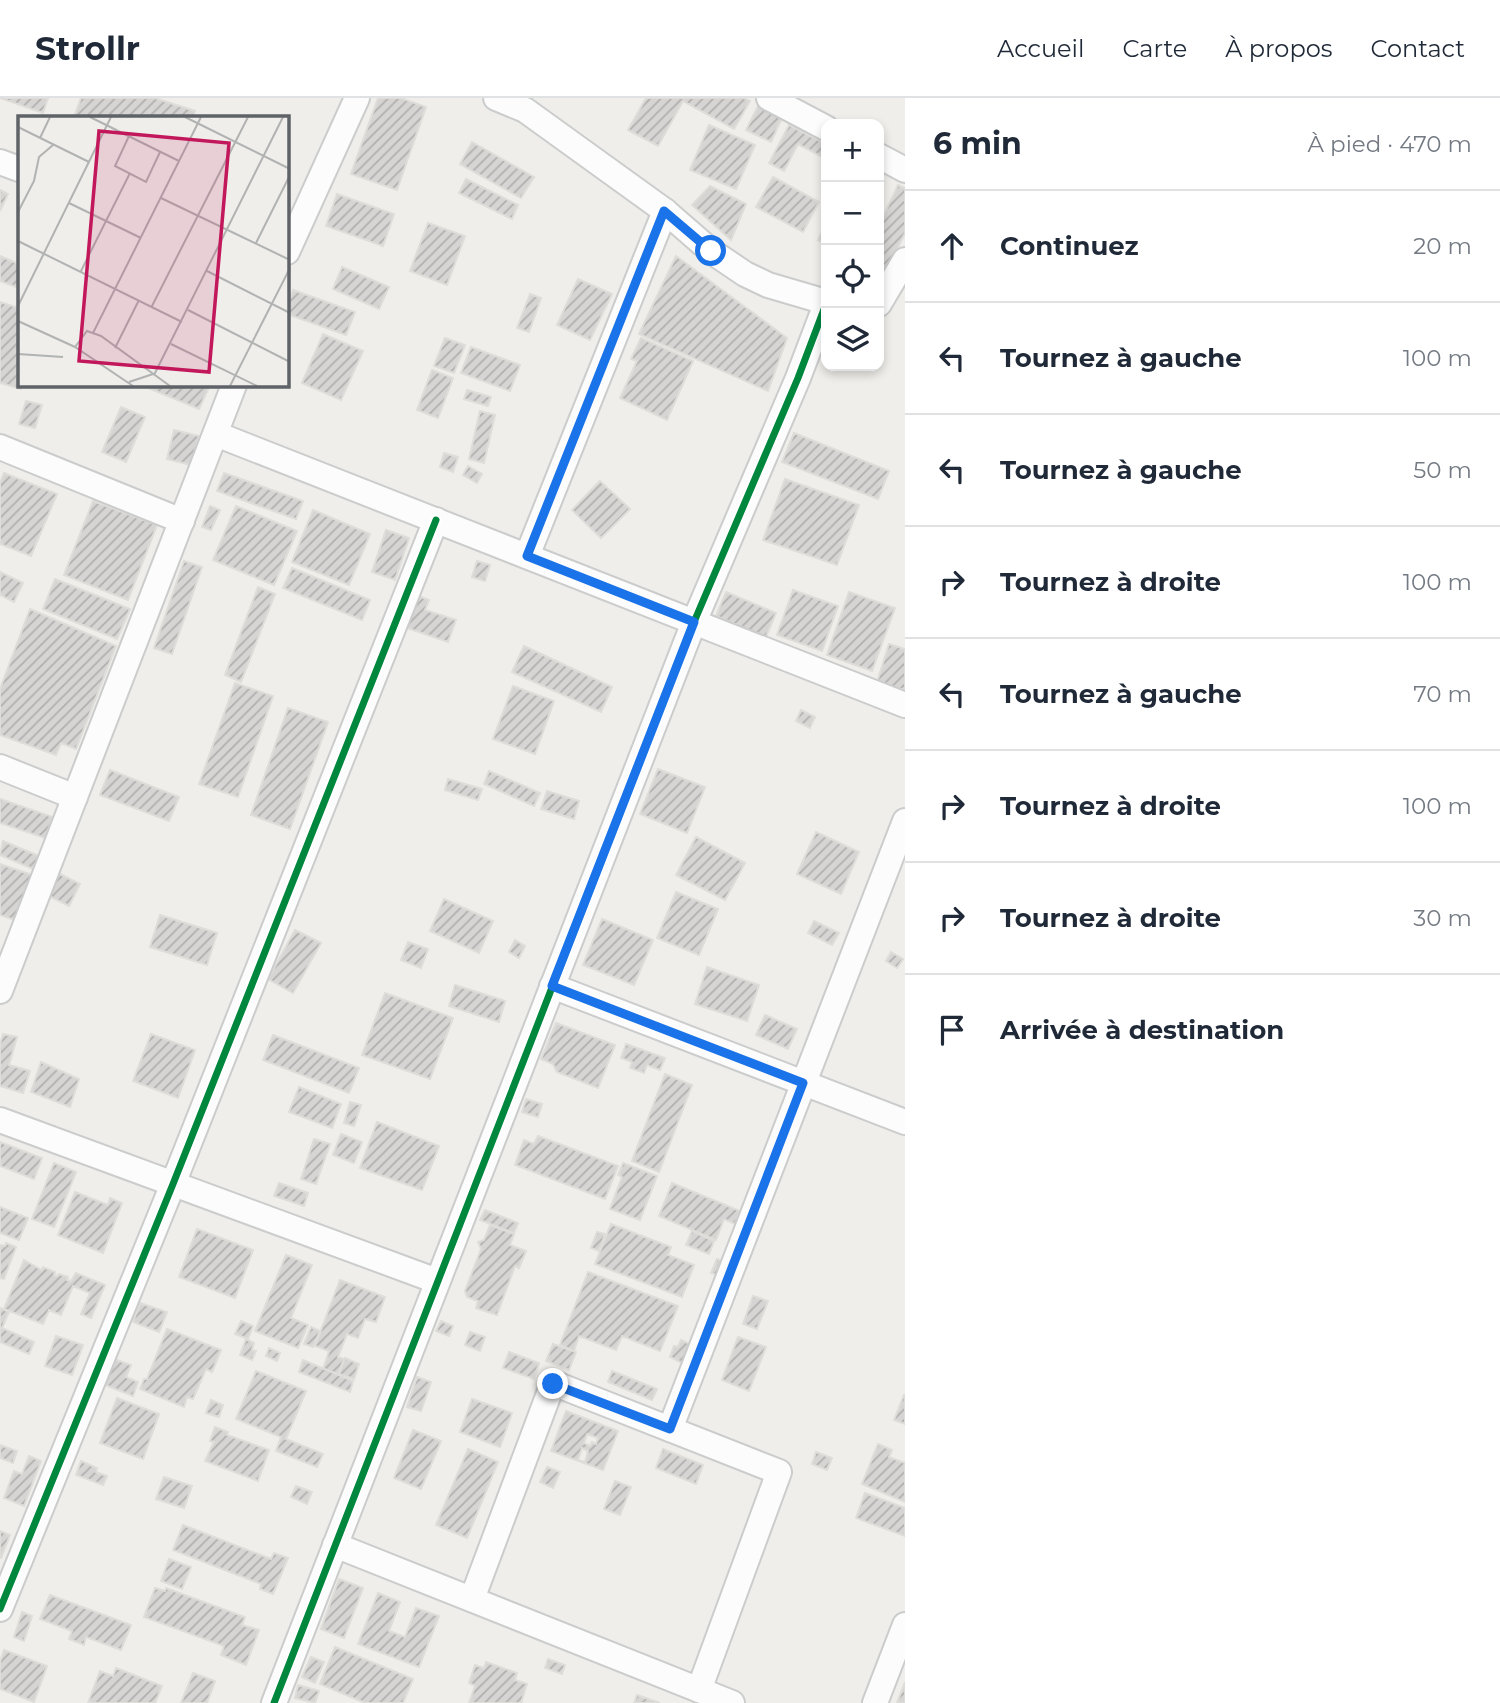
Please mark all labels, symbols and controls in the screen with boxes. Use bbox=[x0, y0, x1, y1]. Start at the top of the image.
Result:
text: Strollr bbox=[35, 28, 140, 68]
text: Accueil bbox=[997, 34, 1084, 63]
text: Carte bbox=[1122, 34, 1187, 63]
text: À propos bbox=[1225, 34, 1332, 63]
text: Contact bbox=[1370, 34, 1465, 63]
inset map bbox=[18, 116, 289, 387]
map controls bbox=[821, 119, 884, 371]
button: + bbox=[821, 119, 884, 182]
text: 6 min bbox=[933, 125, 1022, 162]
text: À pied · 470 m bbox=[1308, 130, 1472, 158]
button: − bbox=[821, 182, 884, 245]
icon: ahead bbox=[933, 227, 971, 265]
text: Continuez bbox=[1000, 230, 1139, 262]
text: 20 m bbox=[1413, 232, 1472, 260]
route start bbox=[695, 235, 726, 266]
button: locate bbox=[821, 245, 884, 308]
button: layers bbox=[821, 308, 884, 371]
icon: left bbox=[933, 339, 971, 377]
text: Tournez à gauche bbox=[1000, 342, 1242, 374]
text: 100 m bbox=[1403, 344, 1472, 372]
icon: left bbox=[933, 451, 971, 489]
text: Tournez à gauche bbox=[1000, 454, 1242, 486]
text: 50 m bbox=[1413, 456, 1472, 484]
icon: right bbox=[933, 563, 971, 601]
text: Tournez à droite bbox=[1000, 566, 1221, 598]
text: 100 m bbox=[1403, 568, 1472, 596]
icon: left bbox=[933, 675, 971, 713]
text: Tournez à gauche bbox=[1000, 678, 1242, 710]
text: 70 m bbox=[1413, 680, 1472, 708]
icon: right bbox=[933, 787, 971, 825]
text: Tournez à droite bbox=[1000, 790, 1221, 822]
text: 100 m bbox=[1403, 792, 1472, 820]
icon: right bbox=[933, 899, 971, 937]
text: Tournez à droite bbox=[1000, 902, 1221, 934]
text: 30 m bbox=[1413, 904, 1472, 932]
icon: arrive bbox=[933, 1011, 971, 1049]
text: Arrivée à destination bbox=[1000, 1014, 1284, 1046]
route end bbox=[537, 1368, 568, 1399]

